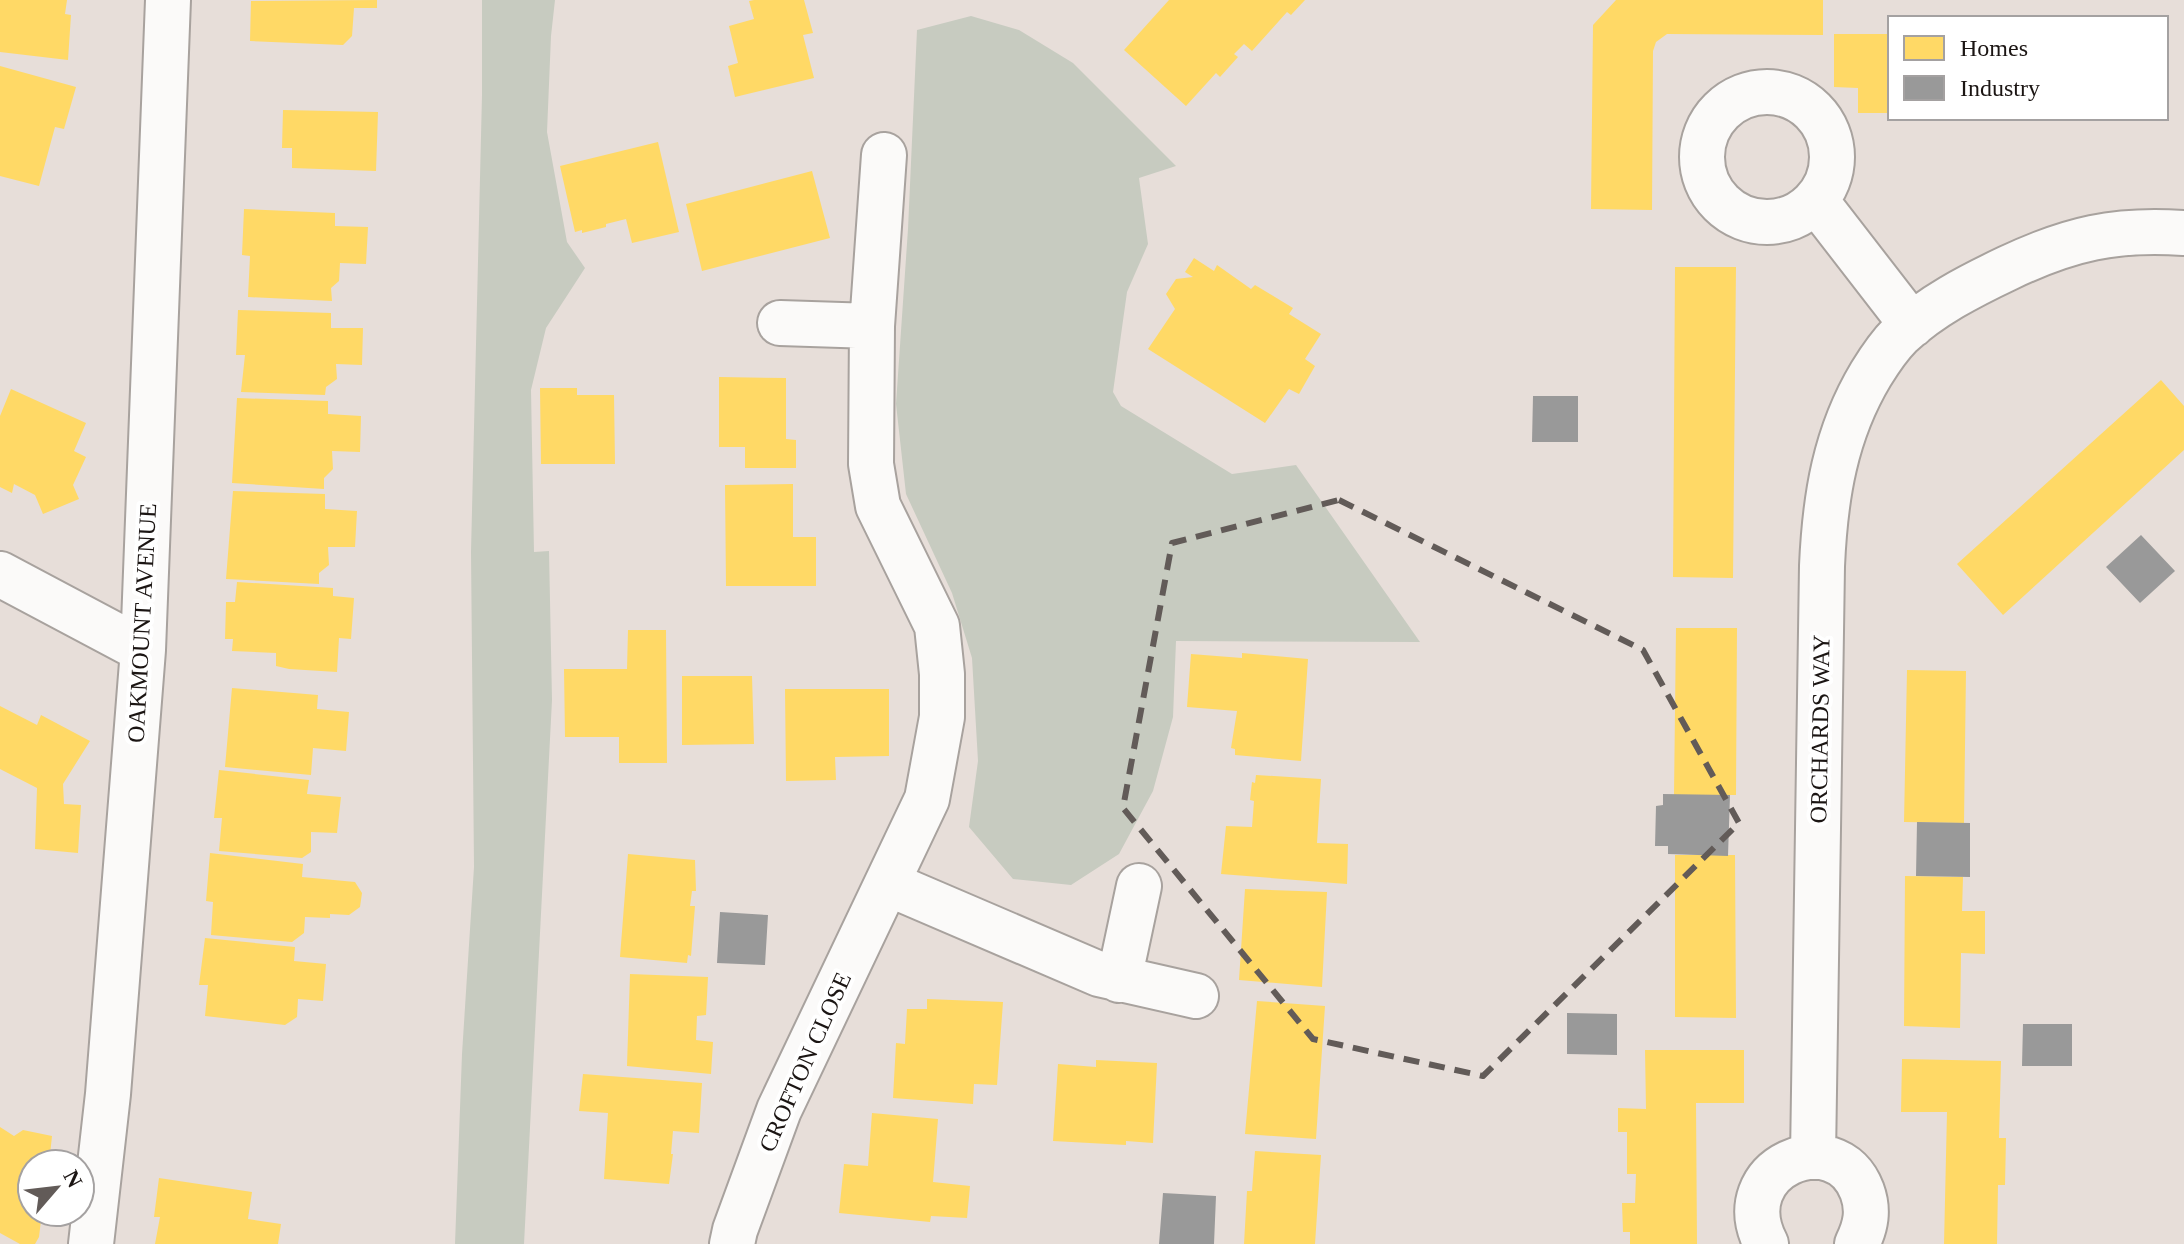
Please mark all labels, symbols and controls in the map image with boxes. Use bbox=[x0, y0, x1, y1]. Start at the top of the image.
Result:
legend bbox=[1888, 16, 2168, 120]
text: Homes bbox=[1960, 35, 2028, 61]
text: Industry bbox=[1960, 75, 2040, 101]
street label: OAKMOUNT AVENUE bbox=[123, 503, 161, 743]
street label: ORCHARDS WAY bbox=[1805, 634, 1835, 824]
street label: CROFTON CLOSE bbox=[754, 968, 856, 1156]
north arrow bbox=[16, 1148, 96, 1228]
text: N bbox=[58, 1166, 88, 1192]

